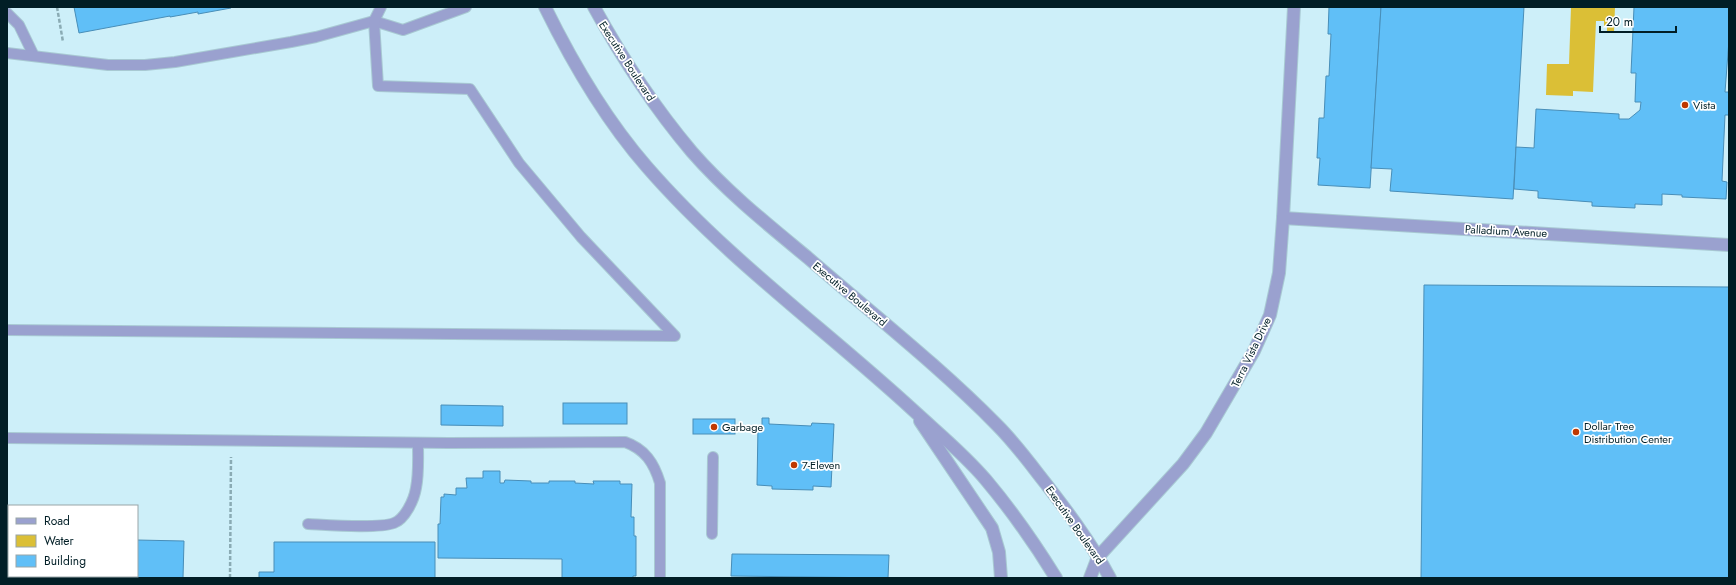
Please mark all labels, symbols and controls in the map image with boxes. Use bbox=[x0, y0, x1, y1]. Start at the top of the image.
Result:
scale bar bbox=[1600, 8, 1676, 34]
text: 20 m bbox=[1606, 13, 1633, 31]
street label: Executive Boulevard bbox=[595, 18, 659, 104]
place label: Vista bbox=[1693, 97, 1715, 113]
marker: Vista bbox=[1680, 100, 1690, 110]
street label: Palladium Avenue bbox=[1464, 221, 1548, 241]
street label: Executive Boulevard bbox=[809, 258, 891, 330]
street label: Terra Vista Drive bbox=[1227, 314, 1275, 390]
place label: Dollar Tree Distribution Center bbox=[1584, 418, 1672, 447]
place label: Garbage bbox=[722, 419, 763, 435]
marker: Garbage bbox=[709, 422, 719, 432]
marker: Dollar Tree Distribution Center bbox=[1571, 427, 1581, 437]
place label: 7-Eleven bbox=[802, 457, 840, 473]
marker: 7-Eleven bbox=[789, 460, 799, 470]
street label: Executive Boulevard bbox=[1042, 483, 1108, 567]
legend bbox=[8, 505, 138, 577]
text: Road bbox=[44, 512, 70, 530]
text: Water bbox=[44, 532, 75, 550]
text: Building bbox=[44, 552, 86, 570]

